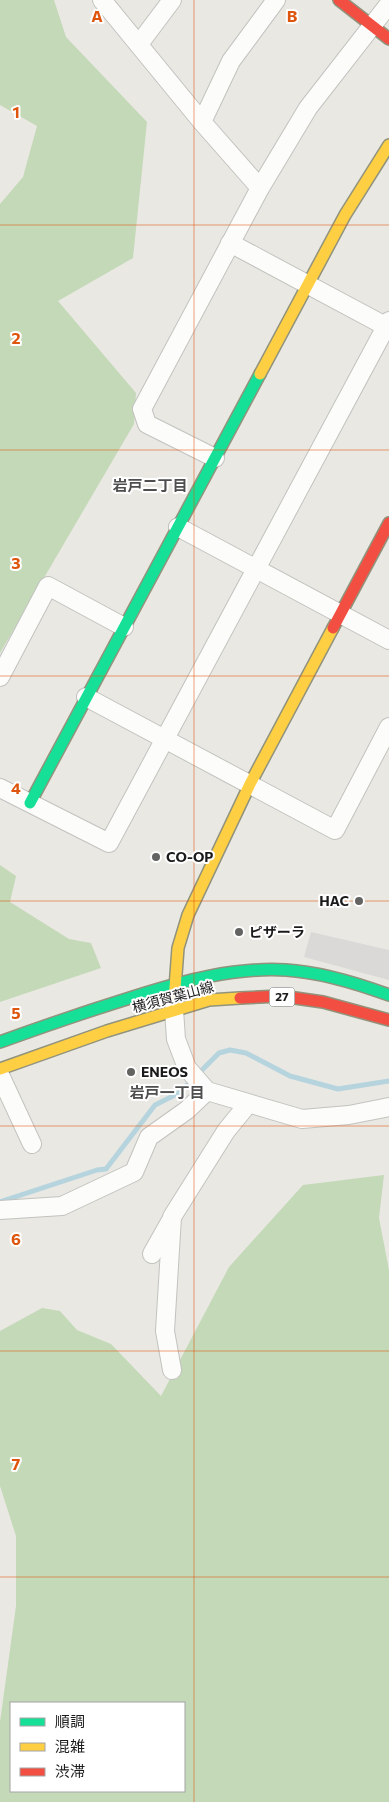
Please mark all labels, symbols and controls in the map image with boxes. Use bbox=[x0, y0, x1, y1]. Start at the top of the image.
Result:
text: A bbox=[91, 6, 103, 25]
text: B bbox=[287, 6, 298, 25]
text: 1 bbox=[12, 102, 20, 121]
text: 2 bbox=[11, 328, 21, 347]
district label: 岩戸二丁目 bbox=[112, 476, 188, 494]
text: 3 bbox=[11, 553, 21, 572]
text: 4 bbox=[11, 778, 21, 797]
place label: CO-OP bbox=[166, 848, 213, 865]
marker: CO-OP bbox=[150, 851, 162, 863]
place label: HAC bbox=[319, 892, 349, 909]
marker: HAC bbox=[353, 895, 365, 907]
place label: ピザーラ bbox=[249, 923, 305, 940]
marker: ピザーラ bbox=[233, 926, 245, 938]
street label: 横須賀葉山線 bbox=[130, 977, 216, 1016]
road number: 27 bbox=[270, 988, 294, 1006]
text: 5 bbox=[11, 1003, 21, 1022]
place label: ENEOS bbox=[141, 1063, 188, 1080]
marker: ENEOS bbox=[125, 1066, 137, 1078]
district label: 岩戸一丁目 bbox=[129, 1083, 205, 1101]
text: 6 bbox=[11, 1229, 21, 1248]
text: 7 bbox=[12, 1454, 21, 1473]
legend bbox=[10, 1702, 185, 1792]
text: 順調 bbox=[55, 1712, 85, 1730]
text: 混雑 bbox=[55, 1737, 85, 1755]
text: 渋滞 bbox=[55, 1762, 85, 1780]

